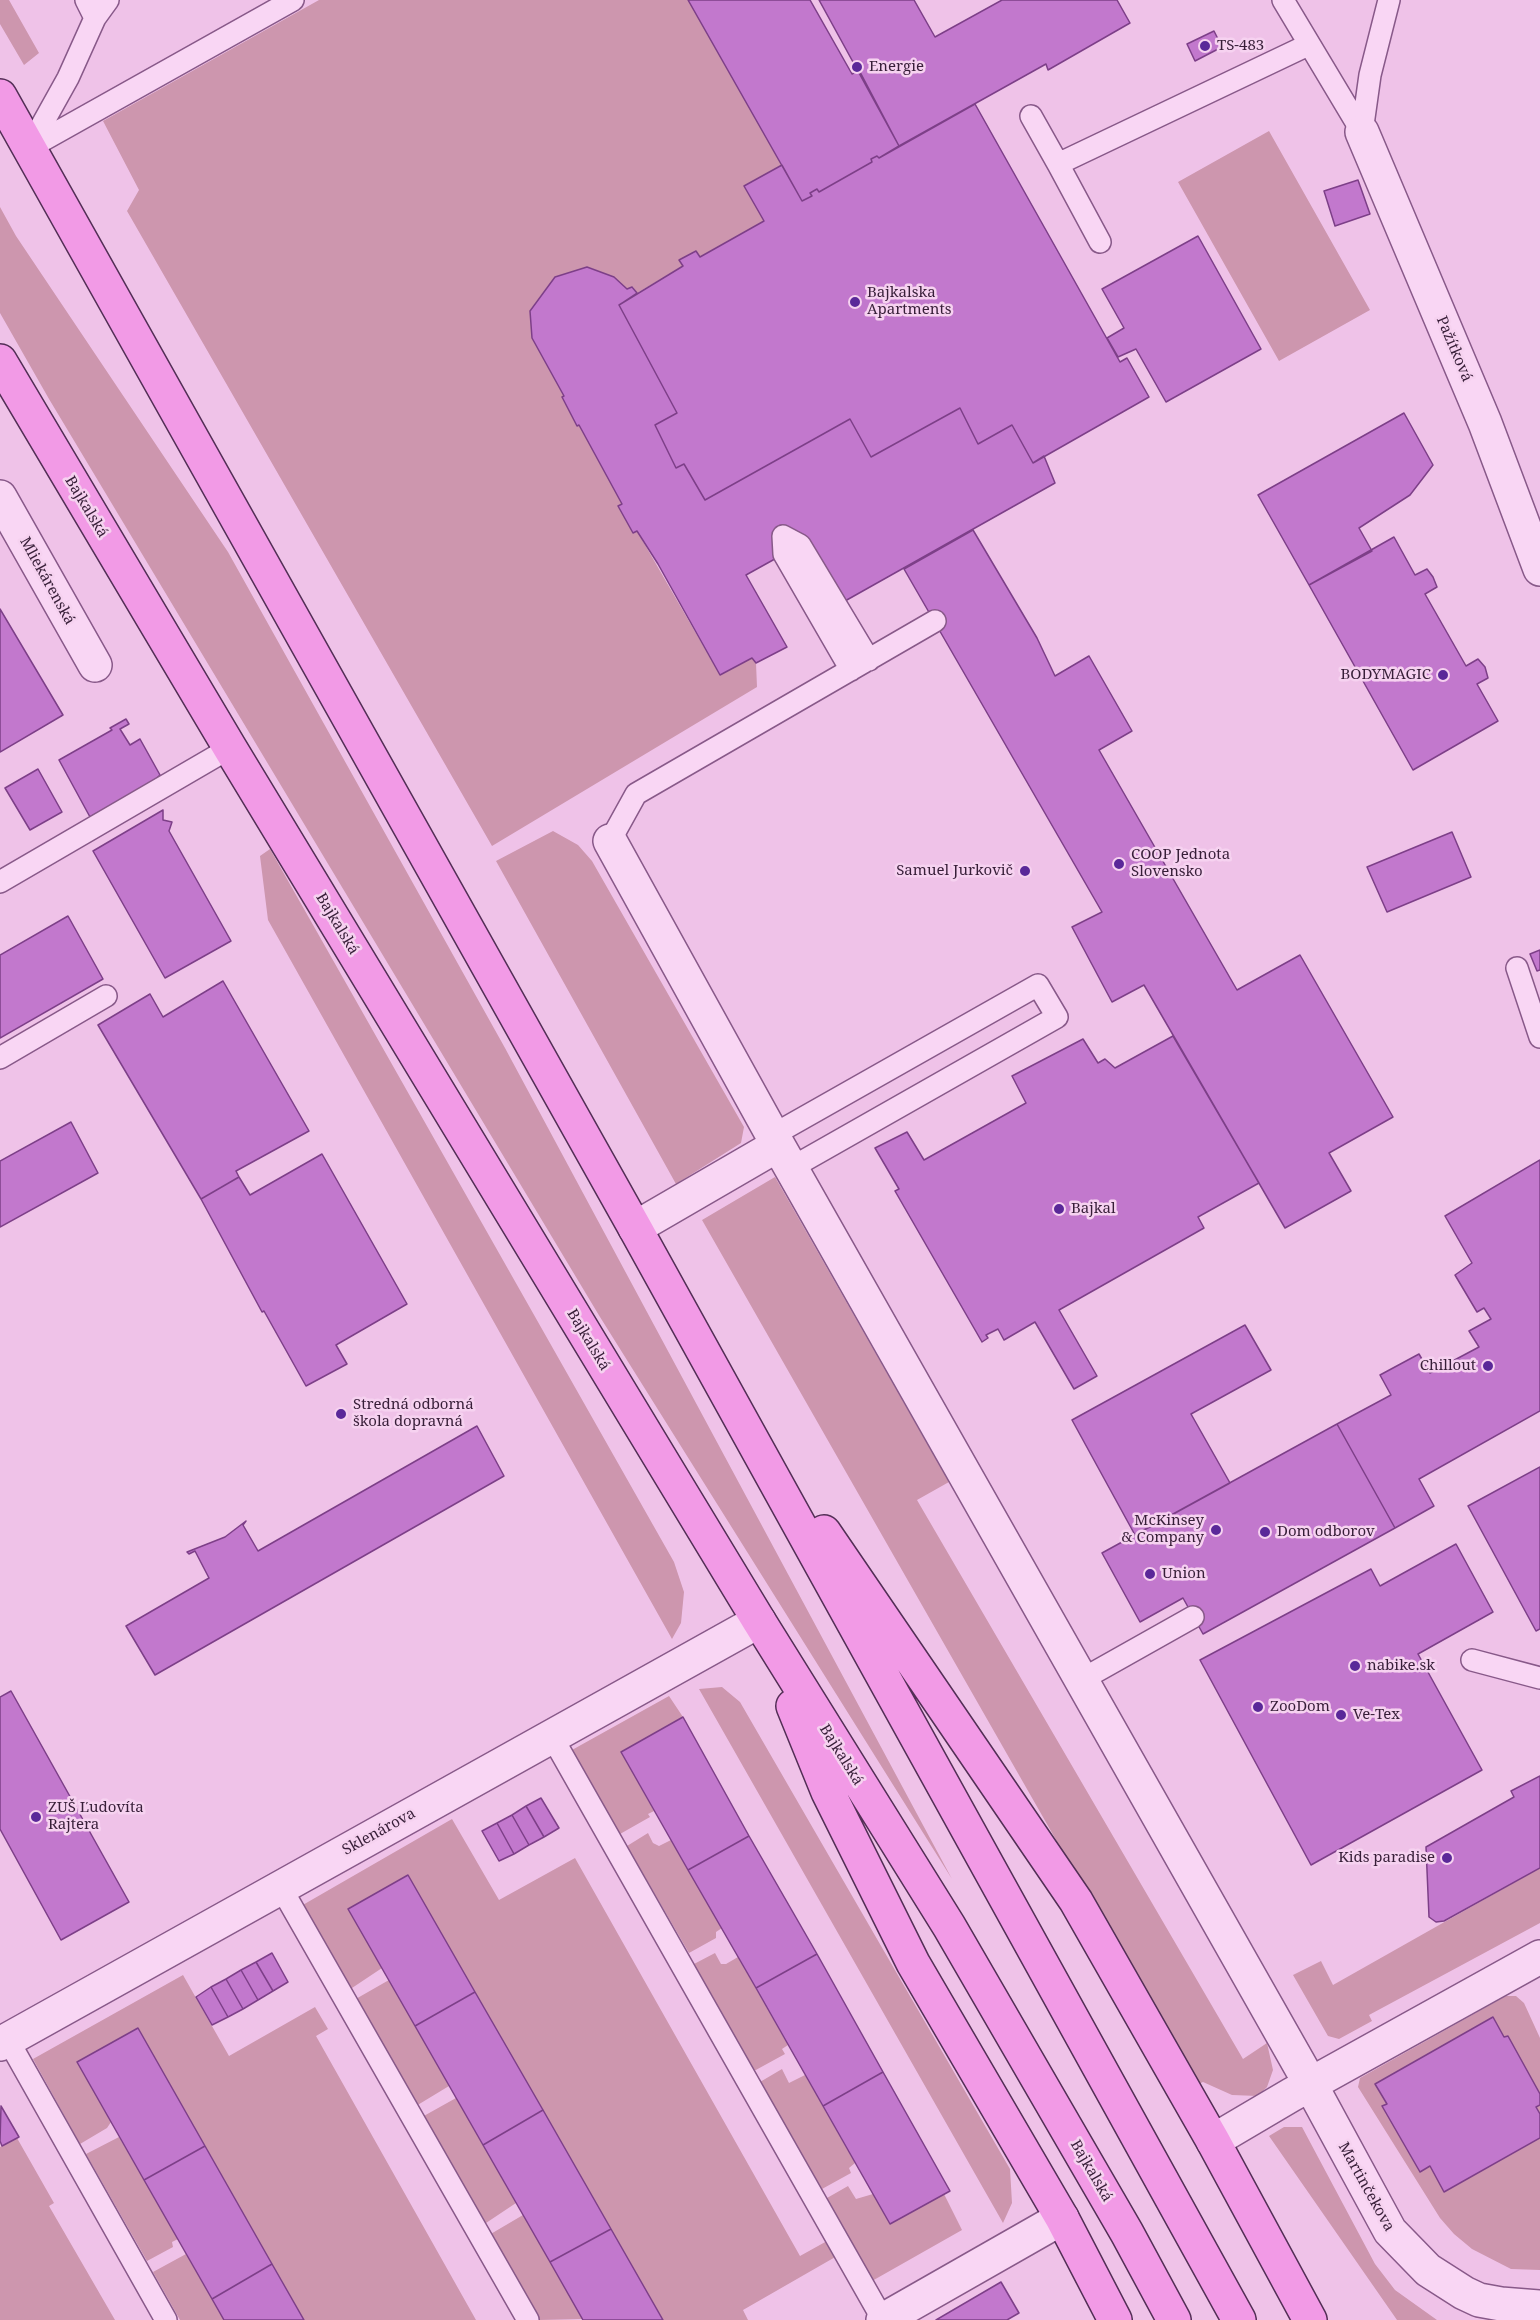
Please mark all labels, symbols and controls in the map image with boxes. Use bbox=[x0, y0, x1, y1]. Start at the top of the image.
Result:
place label: TS-483 bbox=[1217, 37, 1264, 55]
marker: TS-483 bbox=[1198, 39, 1212, 53]
place label: Energie bbox=[869, 58, 924, 76]
marker: Energie bbox=[850, 60, 864, 74]
place label: Bajkalska Apartments bbox=[867, 284, 951, 319]
marker: Bajkalska Apartments bbox=[848, 295, 862, 309]
street label: Pažítková bbox=[1432, 313, 1476, 385]
street label: Bajkalská bbox=[61, 473, 111, 541]
street label: Mliekárenská bbox=[15, 534, 79, 628]
place label: BODYMAGIC bbox=[1340, 666, 1431, 684]
marker: BODYMAGIC bbox=[1436, 668, 1450, 682]
place label: COOP Jednota Slovensko bbox=[1131, 846, 1230, 881]
marker: COOP Jednota Slovensko bbox=[1112, 857, 1126, 871]
place label: Samuel Jurkovič bbox=[896, 862, 1013, 880]
marker: Samuel Jurkovič bbox=[1018, 864, 1032, 878]
street label: Bajkalská bbox=[312, 890, 362, 958]
place label: Bajkal bbox=[1071, 1200, 1116, 1218]
marker: Bajkal bbox=[1052, 1202, 1066, 1216]
street label: Bajkalská bbox=[563, 1306, 613, 1374]
place label: Chillout bbox=[1420, 1357, 1476, 1375]
marker: Chillout bbox=[1481, 1359, 1495, 1373]
place label: Stredná odborná škola dopravná bbox=[353, 1396, 474, 1431]
marker: Stredná odborná škola dopravná bbox=[334, 1407, 348, 1421]
place label: McKinsey & Company bbox=[1121, 1512, 1204, 1547]
marker: McKinsey & Company bbox=[1209, 1523, 1223, 1537]
place label: Dom odborov bbox=[1277, 1523, 1375, 1541]
marker: Dom odborov bbox=[1258, 1525, 1272, 1539]
place label: Union bbox=[1162, 1565, 1206, 1583]
marker: Union bbox=[1143, 1567, 1157, 1581]
place label: nabike.sk bbox=[1367, 1657, 1435, 1675]
marker: nabike.sk bbox=[1348, 1659, 1362, 1673]
place label: ZooDom bbox=[1270, 1698, 1330, 1716]
marker: ZooDom bbox=[1251, 1700, 1265, 1714]
place label: Ve-Tex bbox=[1353, 1706, 1400, 1724]
marker: Ve-Tex bbox=[1334, 1708, 1348, 1722]
street label: Bajkalská bbox=[815, 1721, 867, 1789]
place label: ZUŠ Ľudovíta Rajtera bbox=[48, 1799, 144, 1834]
street label: Sklenárova bbox=[339, 1805, 419, 1859]
marker: ZUŠ Ľudovíta Rajtera bbox=[29, 1810, 43, 1824]
place label: Kids paradise bbox=[1338, 1849, 1435, 1867]
marker: Kids paradise bbox=[1440, 1851, 1454, 1865]
street label: Bajkalská bbox=[1066, 2137, 1116, 2205]
street label: Martinčekova bbox=[1334, 2139, 1398, 2235]

